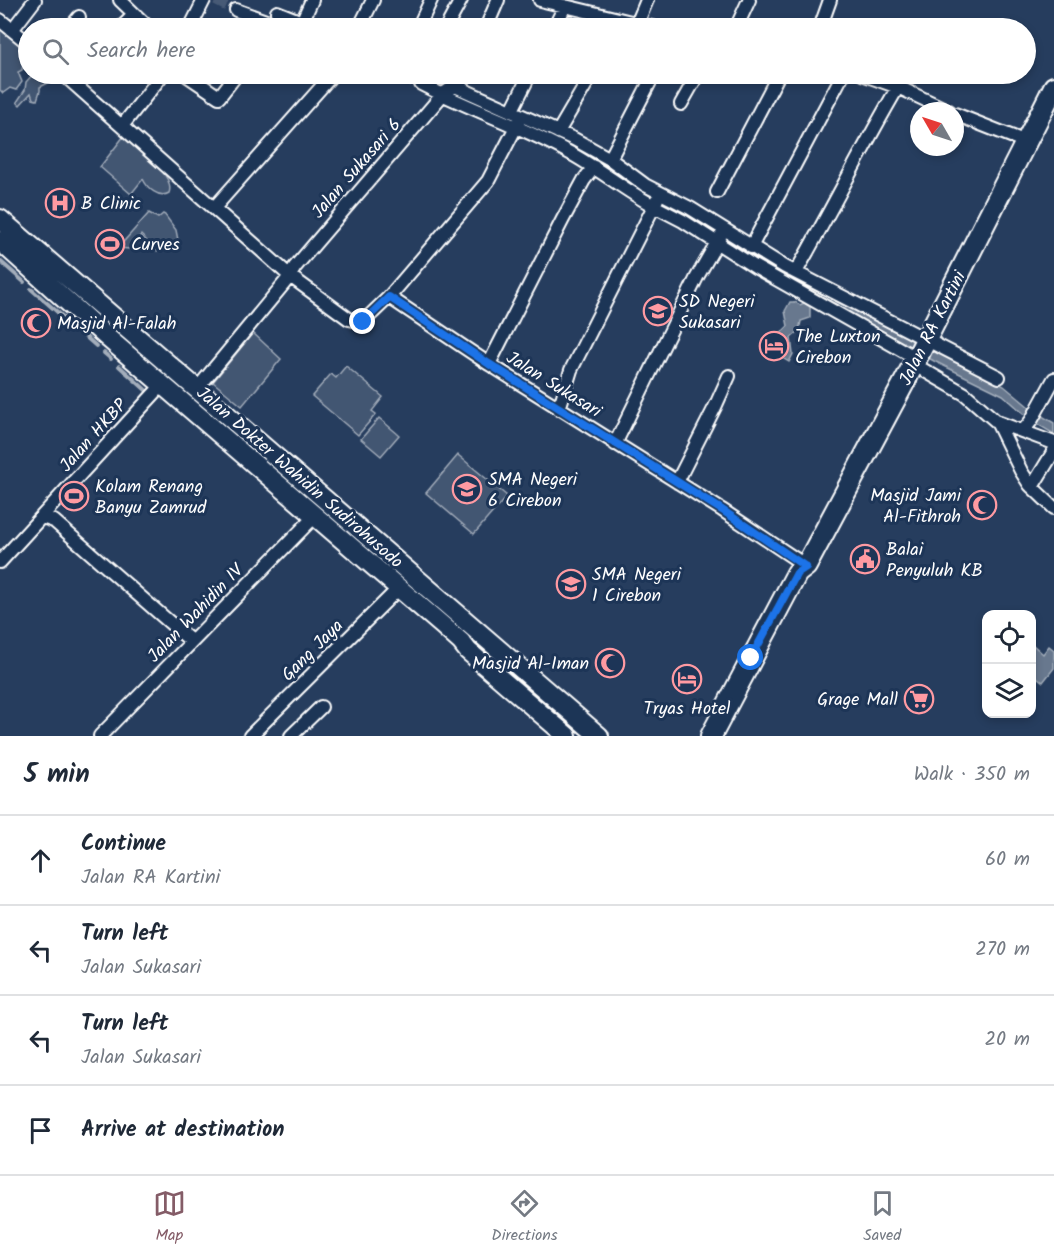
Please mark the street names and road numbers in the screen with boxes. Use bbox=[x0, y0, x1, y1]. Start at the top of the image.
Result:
street label: Jalan Sukasari 6 bbox=[305, 112, 409, 226]
street label: Jalan RA Kartini bbox=[892, 266, 975, 391]
street label: Jalan Sukasari bbox=[500, 344, 607, 427]
street label: Jalan Dokter Wahidin Sudirohusodo bbox=[189, 380, 409, 576]
street label: Jalan HKBP bbox=[53, 392, 136, 479]
street label: Jalan Wahidin IV bbox=[141, 557, 252, 670]
street label: Gang Jaya bbox=[275, 613, 351, 689]

